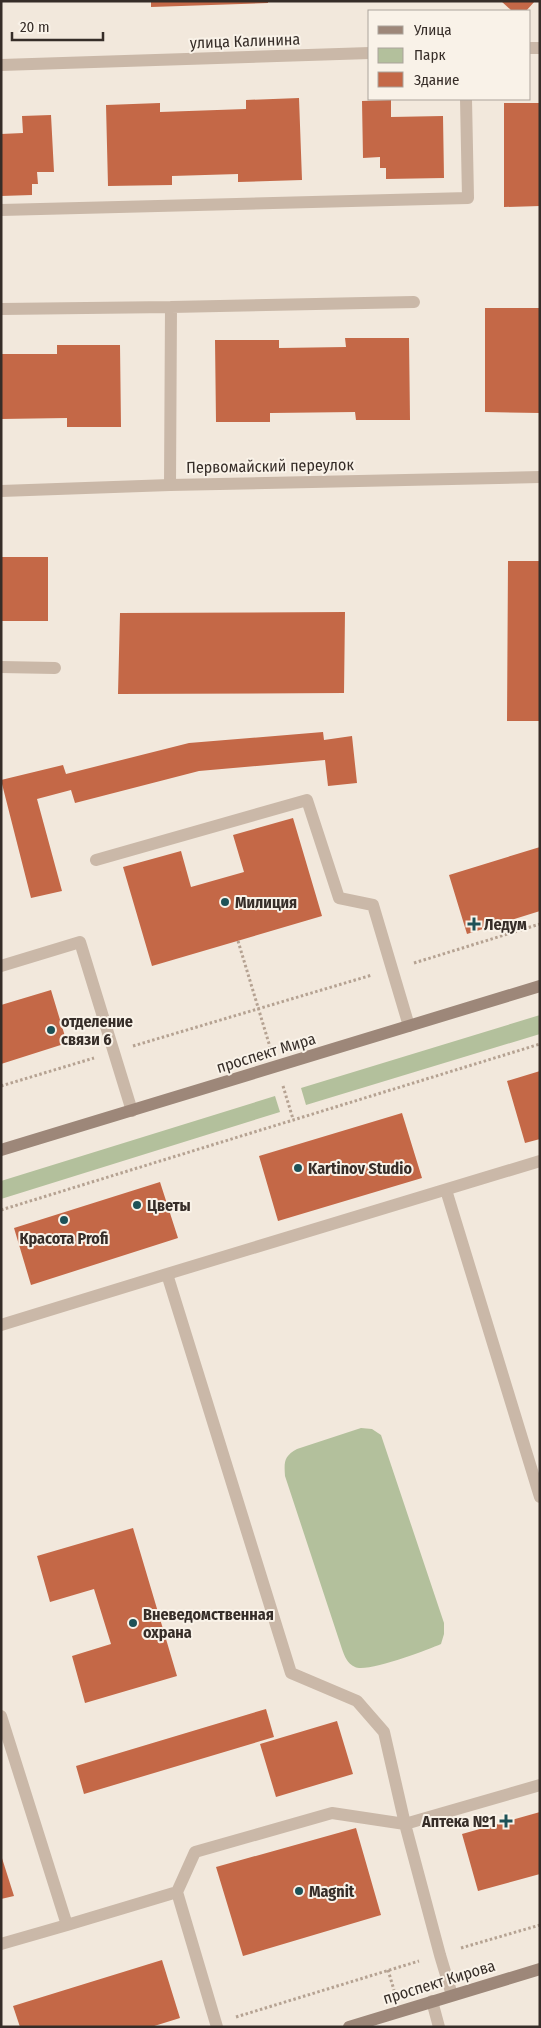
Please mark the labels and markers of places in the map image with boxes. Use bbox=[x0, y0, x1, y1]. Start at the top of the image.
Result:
place label: Милиция bbox=[235, 893, 297, 912]
marker: Милиция bbox=[219, 896, 231, 908]
place label: Ледум bbox=[484, 915, 527, 934]
marker: Ледум bbox=[468, 918, 480, 930]
place label: отделение связи 6 bbox=[61, 1012, 133, 1049]
marker: отделение связи 6 bbox=[45, 1024, 57, 1036]
place label: Kartinov Studio bbox=[308, 1159, 412, 1178]
marker: Kartinov Studio bbox=[292, 1162, 304, 1174]
place label: Цветы bbox=[147, 1196, 191, 1215]
marker: Цветы bbox=[131, 1199, 143, 1211]
marker: Красота Profi bbox=[58, 1214, 70, 1226]
place label: Красота Profi bbox=[19, 1229, 109, 1248]
place label: Вневедомственная охрана bbox=[143, 1605, 274, 1642]
marker: Вневедомственная охрана bbox=[127, 1617, 139, 1629]
place label: Аптека №1 bbox=[421, 1812, 496, 1831]
marker: Аптека №1 bbox=[500, 1815, 512, 1827]
place label: Magnit bbox=[309, 1882, 355, 1901]
marker: Magnit bbox=[293, 1885, 305, 1897]

